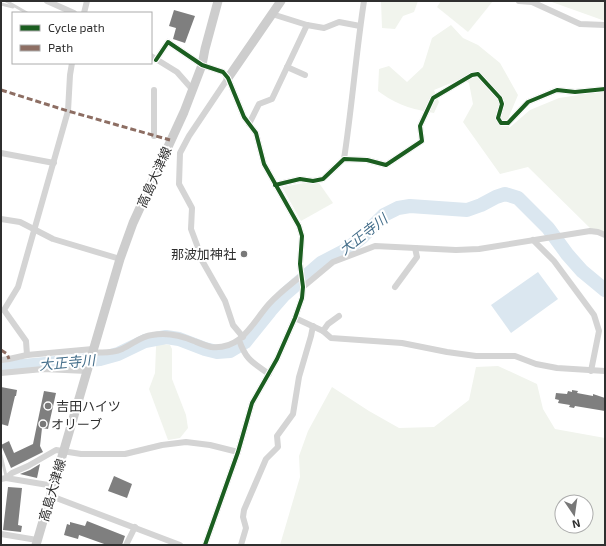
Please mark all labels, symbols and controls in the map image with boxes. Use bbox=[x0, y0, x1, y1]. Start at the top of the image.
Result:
legend bbox=[12, 12, 152, 64]
text: Cycle path bbox=[48, 20, 105, 34]
text: Path bbox=[48, 40, 73, 54]
street label: 高島大津線 bbox=[133, 144, 175, 210]
water label: 大正寺川 bbox=[336, 209, 392, 258]
place label: 那波加神社 bbox=[171, 246, 236, 262]
marker: 那波加神社 bbox=[239, 249, 249, 259]
water label: 大正寺川 bbox=[38, 351, 98, 373]
place label: 吉田ハイツ bbox=[56, 398, 121, 414]
marker: 吉田ハイツ bbox=[43, 401, 53, 411]
place label: オリーブ bbox=[51, 416, 102, 432]
marker: オリーブ bbox=[38, 419, 48, 429]
street label: 高島大津線 bbox=[35, 457, 69, 523]
north arrow bbox=[554, 494, 594, 534]
text: N bbox=[571, 517, 582, 531]

